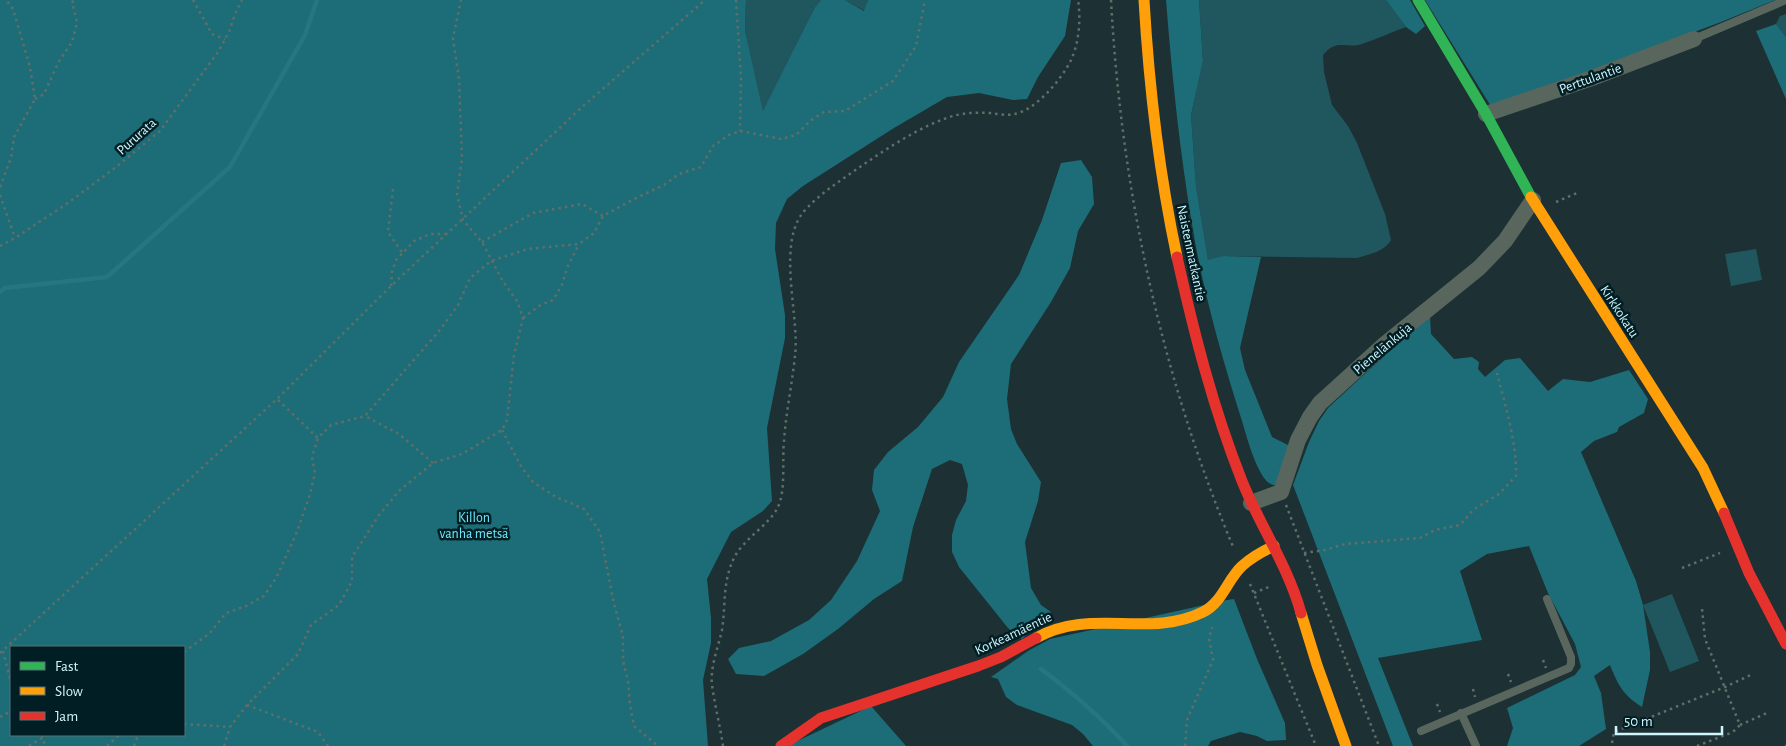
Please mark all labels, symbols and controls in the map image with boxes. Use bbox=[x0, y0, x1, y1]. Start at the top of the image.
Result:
street label: Perttulantie bbox=[1557, 61, 1623, 97]
street label: Pururata bbox=[114, 115, 159, 158]
street label: Naistenmatkantie bbox=[1174, 204, 1208, 303]
street label: Kirkkokatu bbox=[1597, 283, 1641, 340]
street label: Pienelänkuja bbox=[1351, 320, 1415, 377]
park label: Killon vanha metsä bbox=[439, 511, 509, 541]
street label: Korkeamäentie bbox=[973, 610, 1054, 658]
legend bbox=[10, 646, 185, 736]
text: Fast bbox=[55, 659, 79, 674]
text: Slow bbox=[55, 684, 83, 699]
scale bar bbox=[1616, 704, 1722, 736]
text: Jam bbox=[55, 709, 78, 724]
text: 50 m bbox=[1624, 714, 1653, 729]

